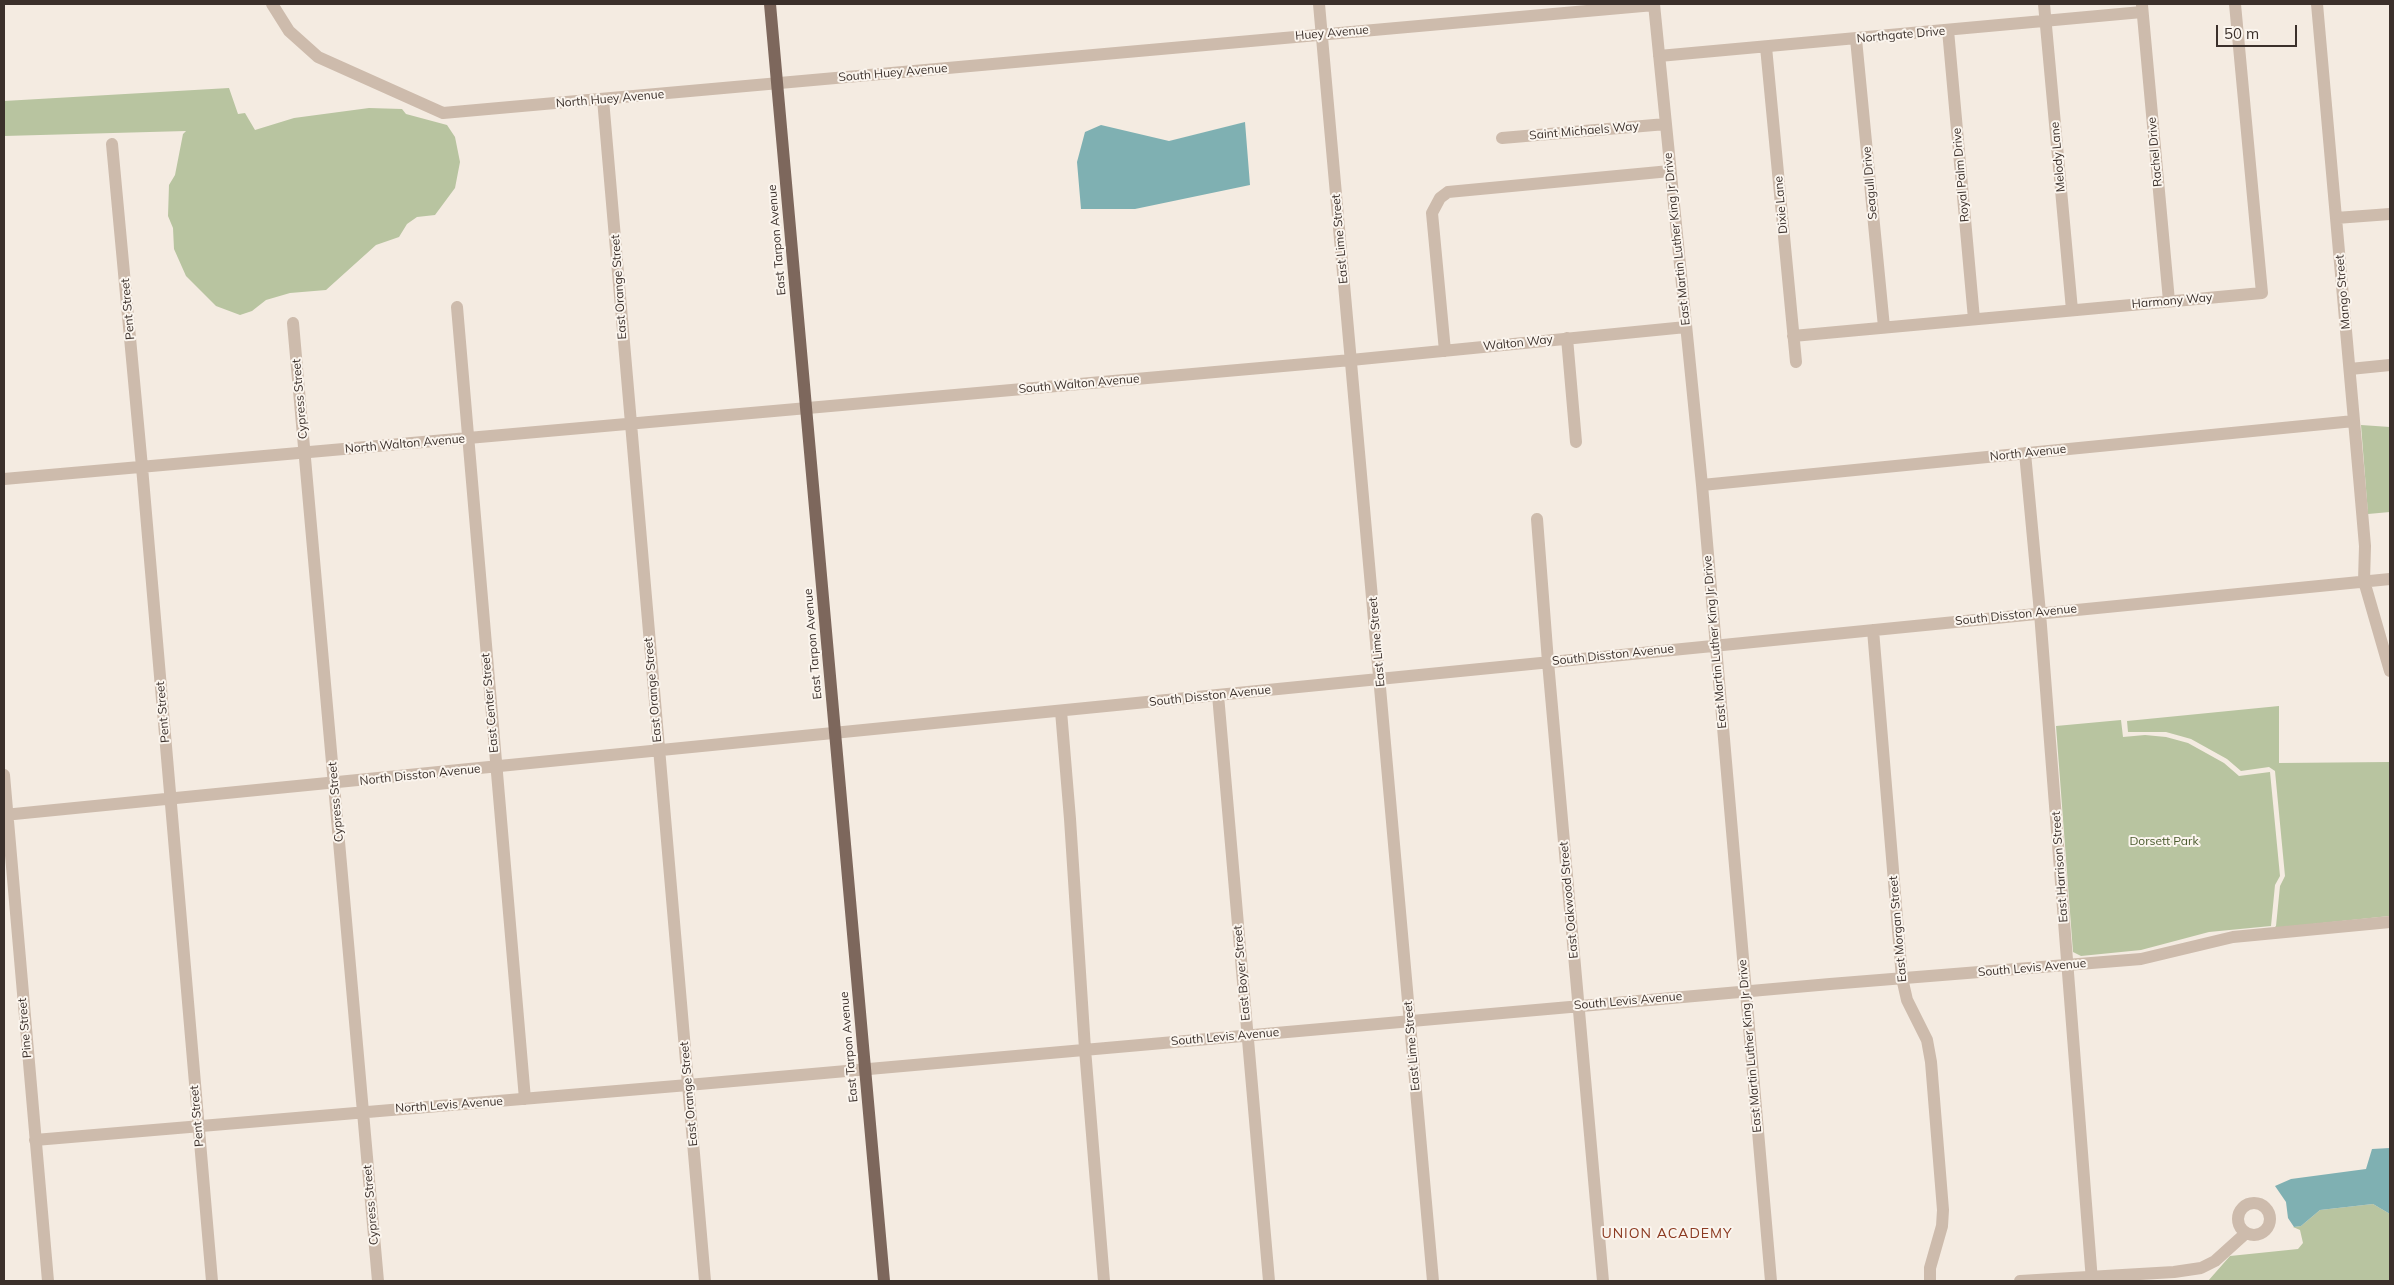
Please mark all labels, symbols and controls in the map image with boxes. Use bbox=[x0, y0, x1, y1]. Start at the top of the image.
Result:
scale bar bbox=[2219, 15, 2300, 47]
street label: Huey Avenue bbox=[1295, 23, 1369, 43]
street label: Northgate Drive bbox=[1856, 24, 1946, 46]
text: 50 m bbox=[2224, 24, 2259, 43]
street label: South Huey Avenue bbox=[838, 61, 948, 85]
street label: North Huey Avenue bbox=[555, 87, 665, 111]
street label: Rachel Drive bbox=[2145, 117, 2165, 187]
street label: Saint Michaels Way bbox=[1529, 119, 1639, 143]
street label: Melody Lane bbox=[2048, 121, 2068, 193]
street label: Royal Palm Drive bbox=[1950, 127, 1972, 223]
street label: Seagull Drive bbox=[1860, 146, 1880, 220]
street label: East Martin Luther King Jr Drive bbox=[1661, 152, 1693, 326]
street label: Dixie Lane bbox=[1771, 175, 1791, 235]
street label: East Tarpon Avenue bbox=[765, 184, 789, 296]
street label: East Lime Street bbox=[1329, 193, 1351, 285]
street label: East Orange Street bbox=[608, 234, 630, 340]
street label: Mango Street bbox=[2333, 254, 2353, 330]
street label: Pent Street bbox=[118, 278, 138, 340]
street label: Harmony Way bbox=[2131, 290, 2213, 312]
street label: Walton Way bbox=[1482, 332, 1554, 354]
street label: Cypress Street bbox=[289, 358, 311, 440]
street label: South Walton Avenue bbox=[1018, 372, 1140, 396]
street label: North Walton Avenue bbox=[344, 432, 466, 456]
street label: North Avenue bbox=[1989, 442, 2067, 464]
street label: East Martin Luther King Jr Drive bbox=[1700, 555, 1730, 729]
street label: East Tarpon Avenue bbox=[801, 588, 825, 700]
street label: East Lime Street bbox=[1366, 596, 1388, 688]
street label: South Disston Avenue bbox=[1954, 601, 2078, 629]
street label: East Orange Street bbox=[641, 637, 665, 743]
street label: South Disston Avenue bbox=[1551, 641, 1675, 669]
street label: East Center Street bbox=[478, 653, 502, 753]
street label: Pent Street bbox=[153, 681, 173, 743]
street label: South Disston Avenue bbox=[1148, 682, 1272, 710]
street label: Cypress Street bbox=[325, 761, 347, 843]
street label: North Disston Avenue bbox=[359, 761, 481, 789]
street label: East Harrison Street bbox=[2049, 811, 2071, 923]
park label: Dorsett Park bbox=[2129, 834, 2199, 848]
street label: East Oakwood Street bbox=[1557, 841, 1581, 959]
street label: East Morgan Street bbox=[1886, 875, 1910, 983]
street label: East Boyer Street bbox=[1231, 925, 1253, 1021]
street label: South Levis Avenue bbox=[1977, 956, 2087, 980]
street label: East Martin Luther King Jr Drive bbox=[1735, 959, 1765, 1133]
street label: South Levis Avenue bbox=[1573, 989, 1683, 1013]
street label: East Tarpon Avenue bbox=[837, 991, 861, 1103]
street label: Pine Street bbox=[15, 997, 35, 1059]
street label: East Lime Street bbox=[1401, 1000, 1423, 1092]
street label: South Levis Avenue bbox=[1170, 1025, 1280, 1049]
street label: East Orange Street bbox=[677, 1041, 701, 1147]
street label: Pent Street bbox=[187, 1085, 207, 1147]
street label: North Levis Avenue bbox=[395, 1094, 503, 1116]
street label: Cypress Street bbox=[360, 1164, 382, 1246]
district label: UNION ACADEMY bbox=[1600, 1226, 1734, 1242]

